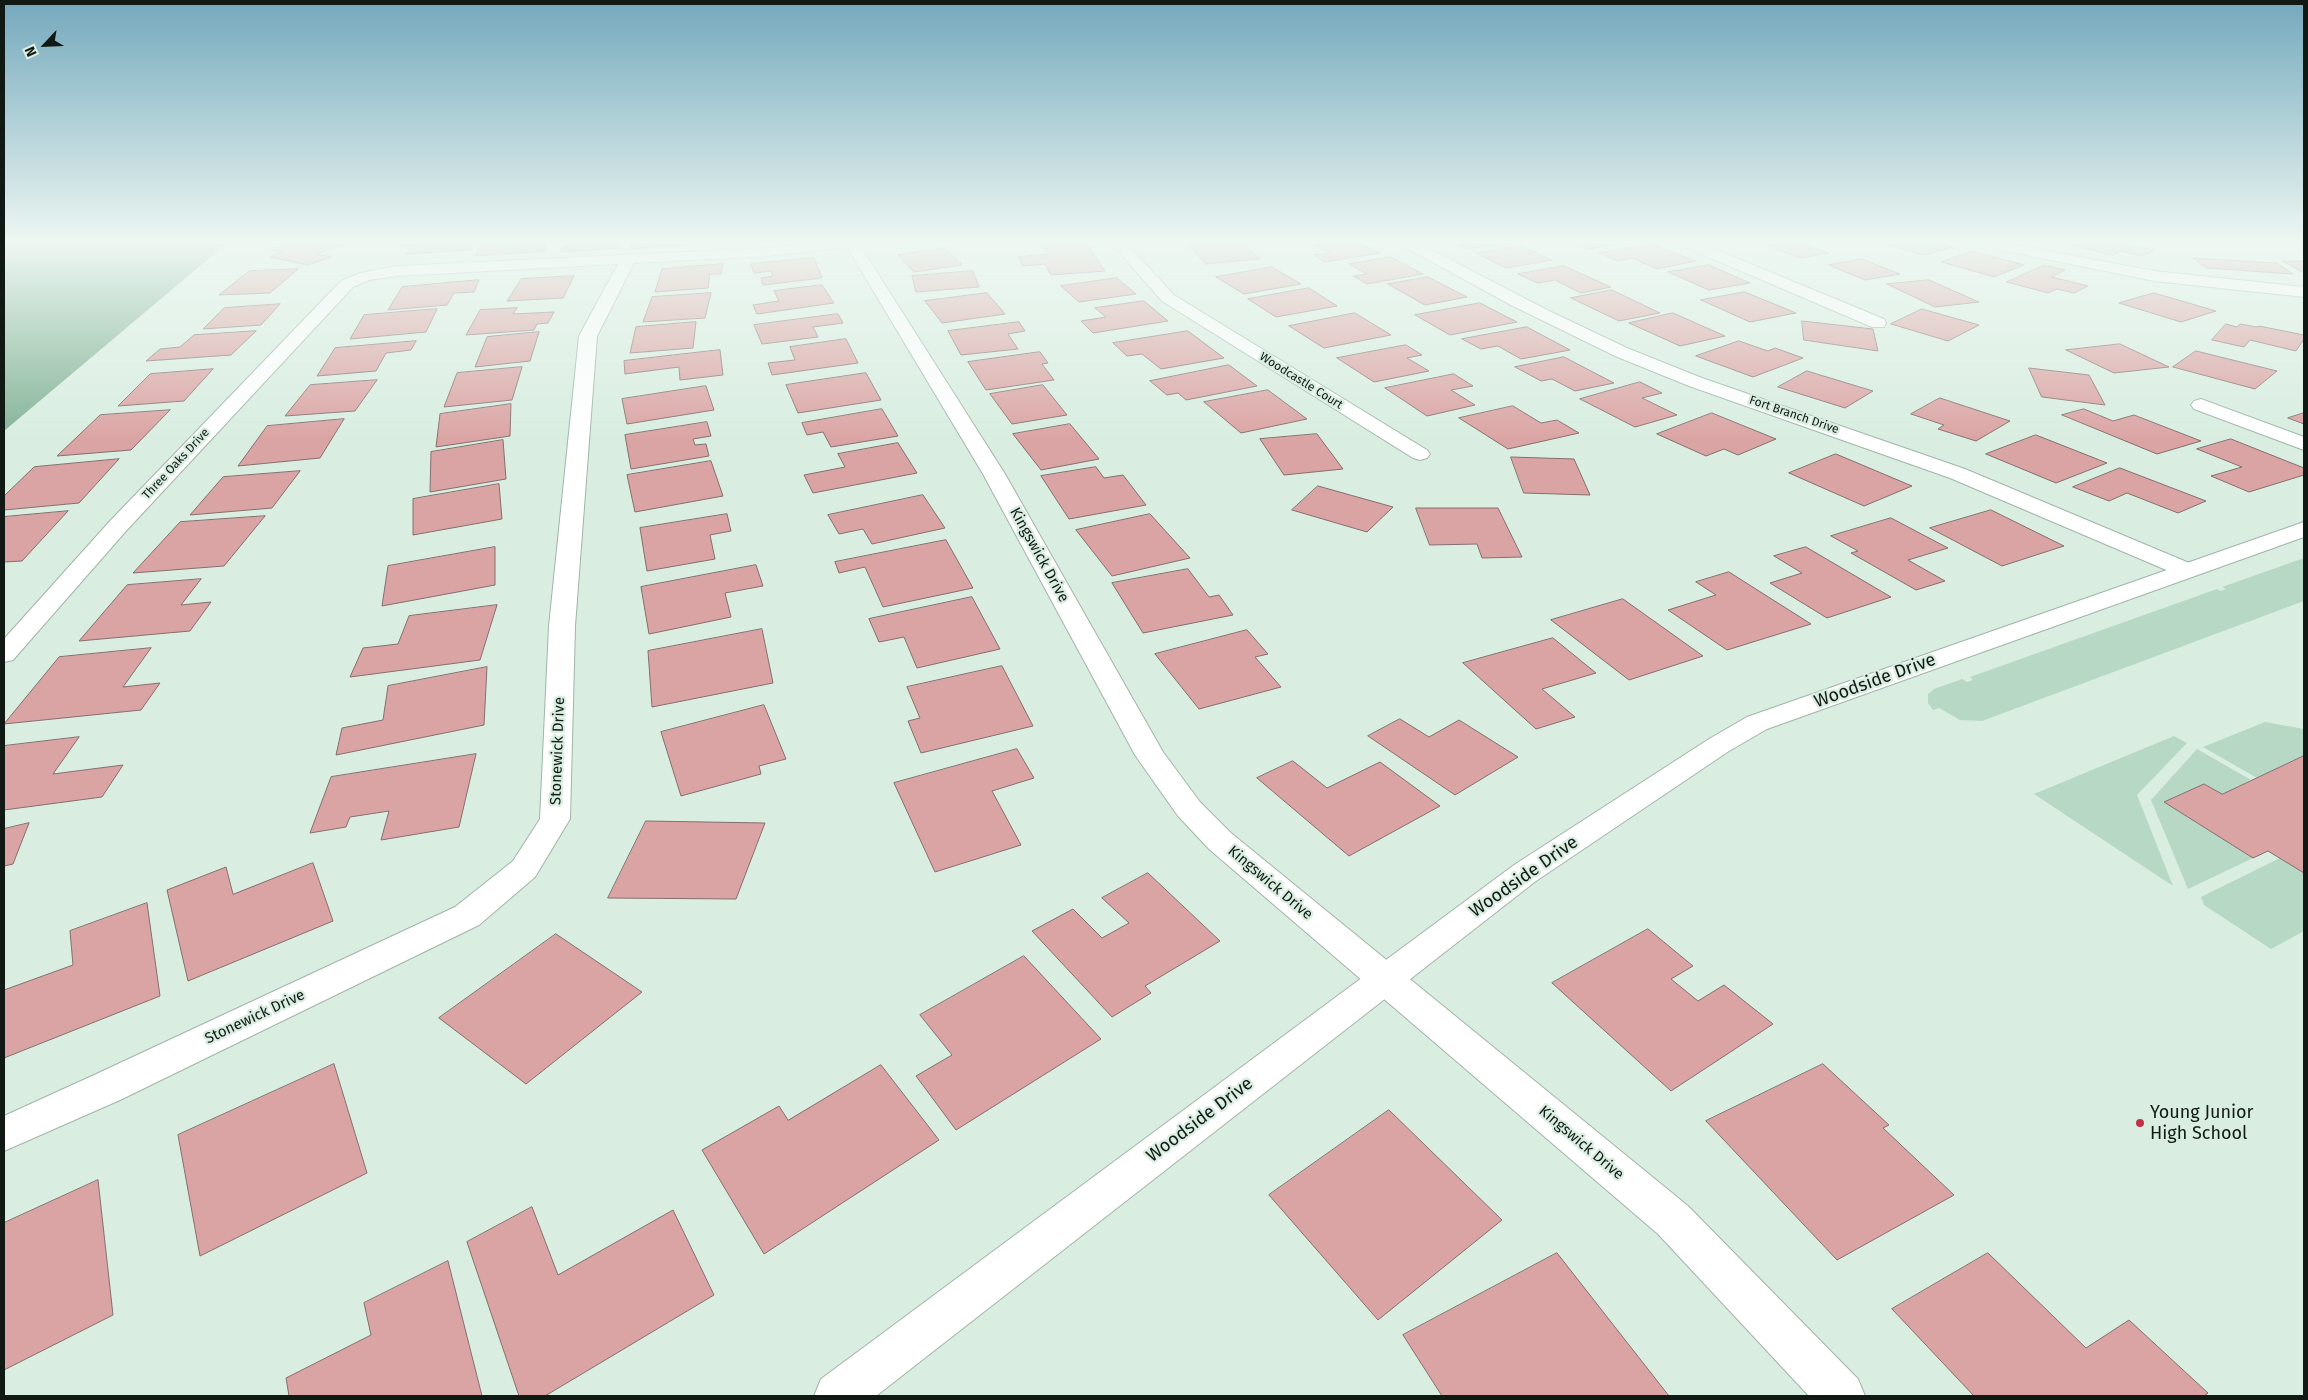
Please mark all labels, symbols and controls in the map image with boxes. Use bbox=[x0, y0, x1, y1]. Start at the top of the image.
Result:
north arrow bbox=[20, 20, 70, 70]
text: N bbox=[21, 44, 41, 59]
street label: Woodcastle Court bbox=[1257, 350, 1345, 412]
street label: Fort Branch Drive bbox=[1747, 393, 1841, 437]
street label: Three Oaks Drive bbox=[140, 426, 212, 502]
street label: Kingswick Drive bbox=[1006, 505, 1072, 605]
street label: Woodside Drive bbox=[1811, 649, 1939, 713]
street label: Stonewick Drive bbox=[547, 697, 569, 805]
street label: Woodside Drive bbox=[1466, 832, 1582, 922]
street label: Kingswick Drive bbox=[1224, 842, 1316, 924]
street label: Stonewick Drive bbox=[202, 986, 308, 1048]
street label: Woodside Drive bbox=[1143, 1073, 1257, 1167]
street label: Kingswick Drive bbox=[1535, 1102, 1627, 1184]
place label: Young Junior High School bbox=[2150, 1102, 2254, 1144]
marker: Young Junior High School bbox=[2134, 1117, 2146, 1129]

